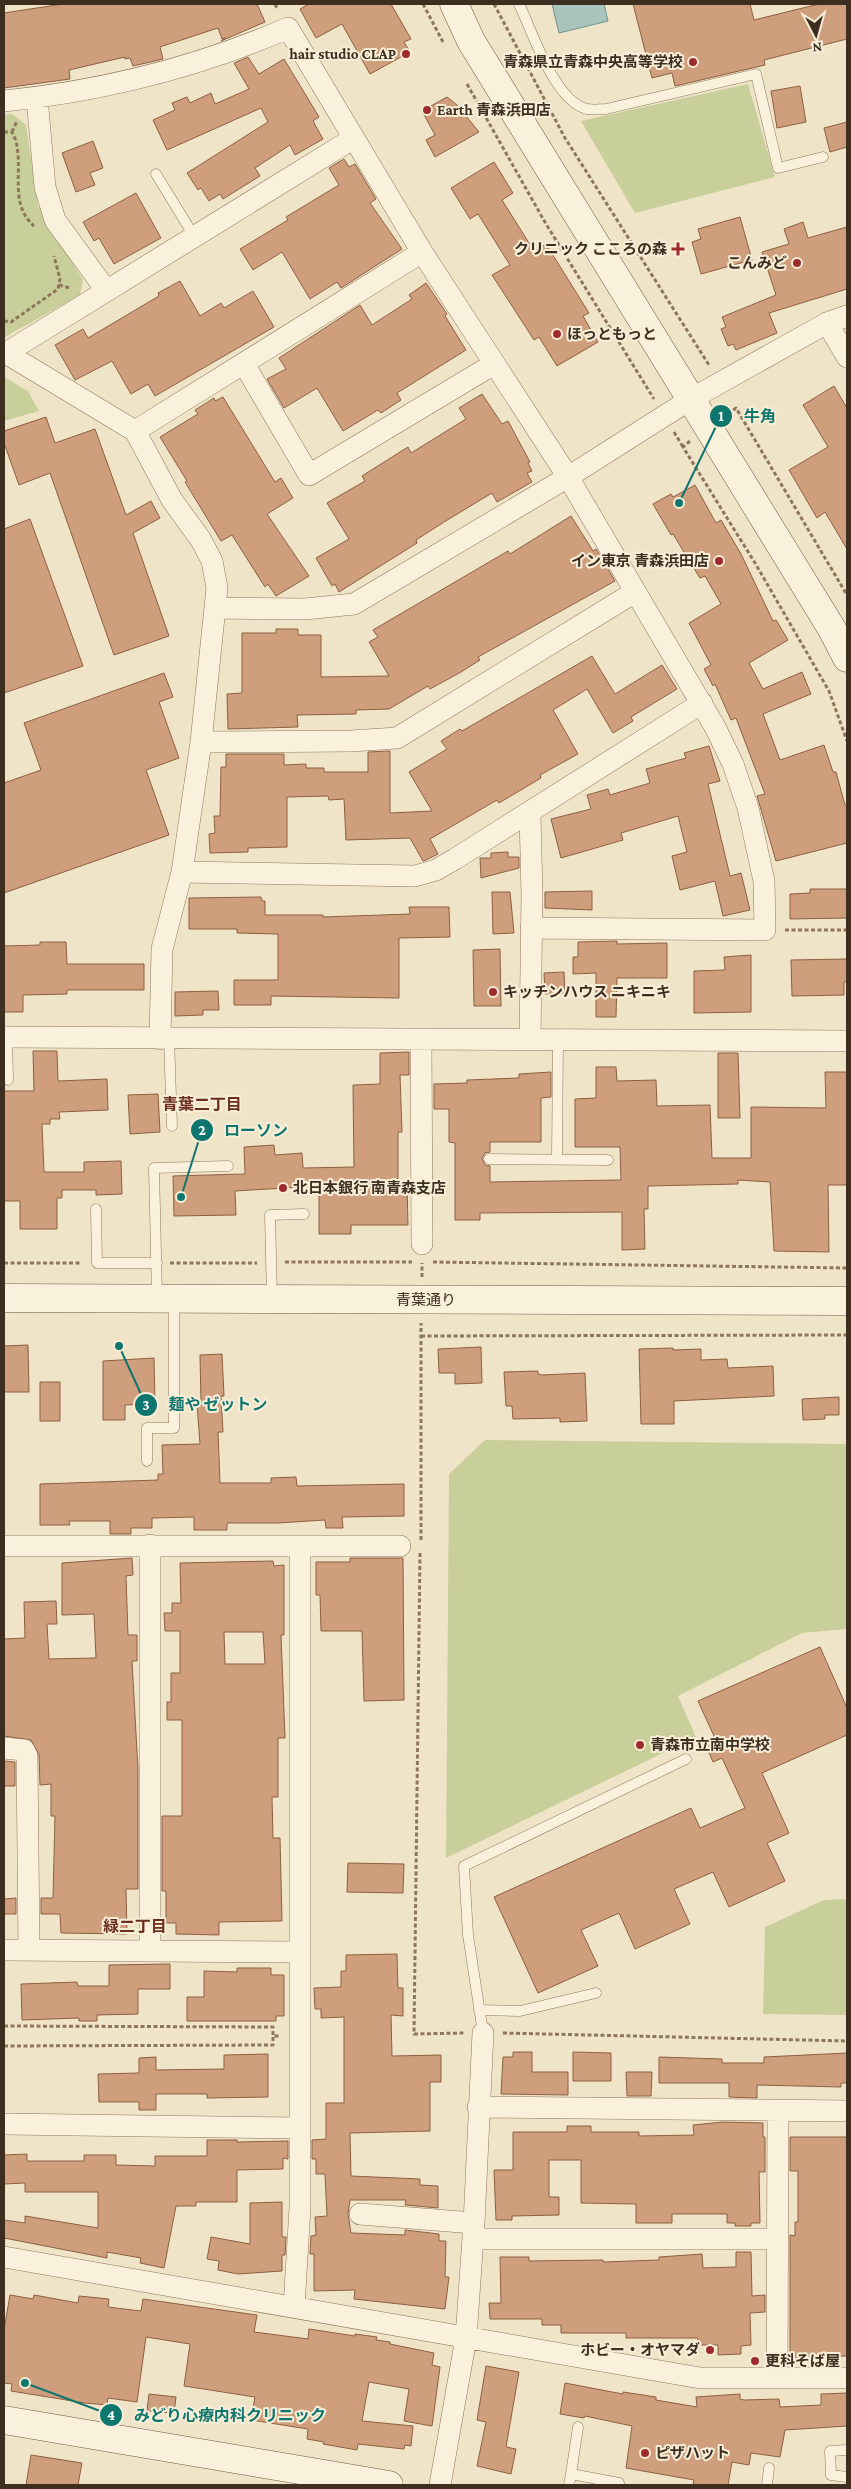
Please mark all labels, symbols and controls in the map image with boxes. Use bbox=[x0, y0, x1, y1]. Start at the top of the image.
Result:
north arrow bbox=[791, 10, 841, 60]
text: N bbox=[811, 39, 823, 56]
place label: hair studio CLAP bbox=[289, 46, 396, 62]
marker: hair studio CLAP bbox=[400, 48, 412, 60]
place label: 青森県立青森中央高等学校 bbox=[503, 54, 683, 70]
marker: 青森県立青森中央高等学校 bbox=[687, 56, 699, 68]
place label: Earth 青森浜田店 bbox=[437, 102, 551, 118]
marker: Earth 青森浜田店 bbox=[421, 104, 433, 116]
place label: クリニック こころの森 bbox=[514, 241, 667, 257]
marker: クリニック こころの森 bbox=[671, 242, 685, 256]
place label: こんみど bbox=[727, 255, 787, 271]
marker: こんみど bbox=[791, 257, 803, 269]
place label: ほっともっと bbox=[567, 326, 657, 342]
marker: ほっともっと bbox=[551, 328, 563, 340]
callout: 牛角 bbox=[709, 401, 786, 432]
text: 1 bbox=[718, 408, 724, 424]
text: 牛角 bbox=[744, 408, 776, 425]
place label: イン東京 青森浜田店 bbox=[571, 553, 709, 569]
marker: イン東京 青森浜田店 bbox=[713, 555, 725, 567]
place label: キッチンハウス ニキニキ bbox=[503, 984, 671, 1000]
marker: キッチンハウス ニキニキ bbox=[487, 986, 499, 998]
district label: 青葉二丁目 bbox=[162, 1096, 242, 1113]
callout: ローソン bbox=[189, 1115, 298, 1146]
text: 2 bbox=[198, 1122, 206, 1138]
text: ローソン bbox=[224, 1122, 288, 1139]
place label: 北日本銀行 南青森支店 bbox=[293, 1180, 446, 1196]
marker: 北日本銀行 南青森支店 bbox=[277, 1182, 289, 1194]
street label: 青葉通り bbox=[396, 1292, 456, 1308]
callout: 麺や ゼットン bbox=[134, 1389, 278, 1420]
text: 麺や ゼットン bbox=[168, 1396, 268, 1413]
text: 3 bbox=[142, 1397, 150, 1413]
place label: 青森市立南中学校 bbox=[650, 1737, 770, 1753]
marker: 青森市立南中学校 bbox=[634, 1739, 646, 1751]
district label: 緑二丁目 bbox=[103, 1918, 167, 1935]
place label: ホビー・オヤマダ bbox=[580, 2342, 700, 2358]
marker: ホビー・オヤマダ bbox=[704, 2344, 716, 2356]
place label: 更科そば屋 bbox=[765, 2353, 840, 2369]
marker: 更科そば屋 bbox=[749, 2355, 761, 2367]
callout: みどり心療内科クリニック bbox=[99, 2400, 336, 2431]
text: 4 bbox=[107, 2407, 115, 2423]
text: みどり心療内科クリニック bbox=[134, 2407, 326, 2424]
place label: ピザハット bbox=[655, 2445, 730, 2461]
marker: ピザハット bbox=[639, 2447, 651, 2459]

